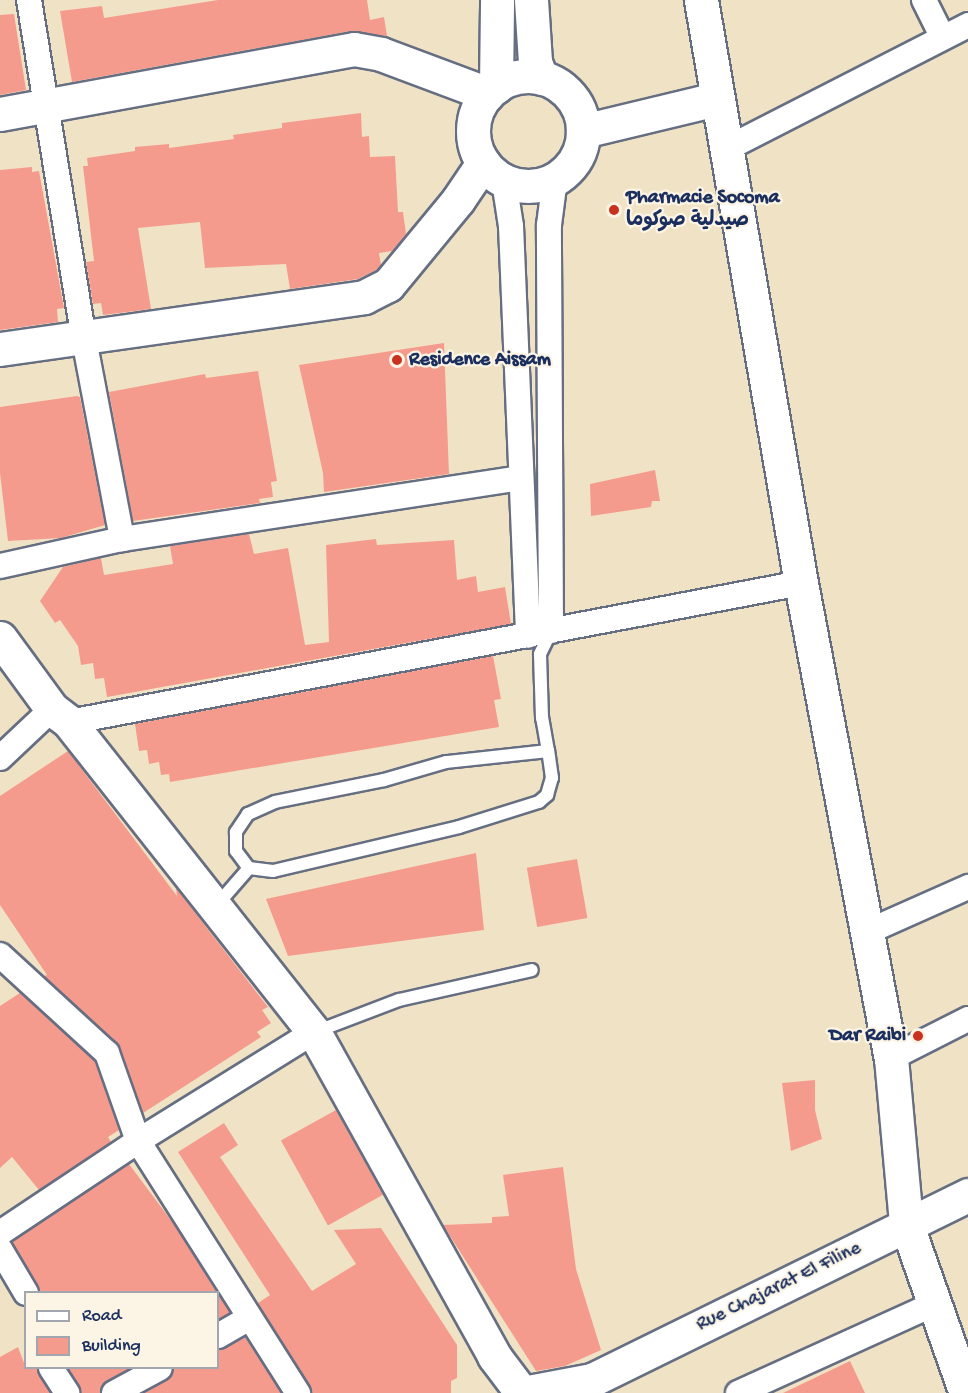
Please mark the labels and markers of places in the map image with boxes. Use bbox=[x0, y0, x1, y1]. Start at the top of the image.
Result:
place label: Pharmacie Socoma صيدلية صوكوما bbox=[626, 186, 780, 233]
marker: Pharmacie Socoma صيدلية صوكوما bbox=[607, 203, 621, 217]
place label: Residence Aissam bbox=[409, 348, 551, 372]
marker: Residence Aissam bbox=[390, 353, 404, 367]
place label: Dar Raibi bbox=[829, 1024, 906, 1048]
marker: Dar Raibi bbox=[911, 1029, 925, 1043]

